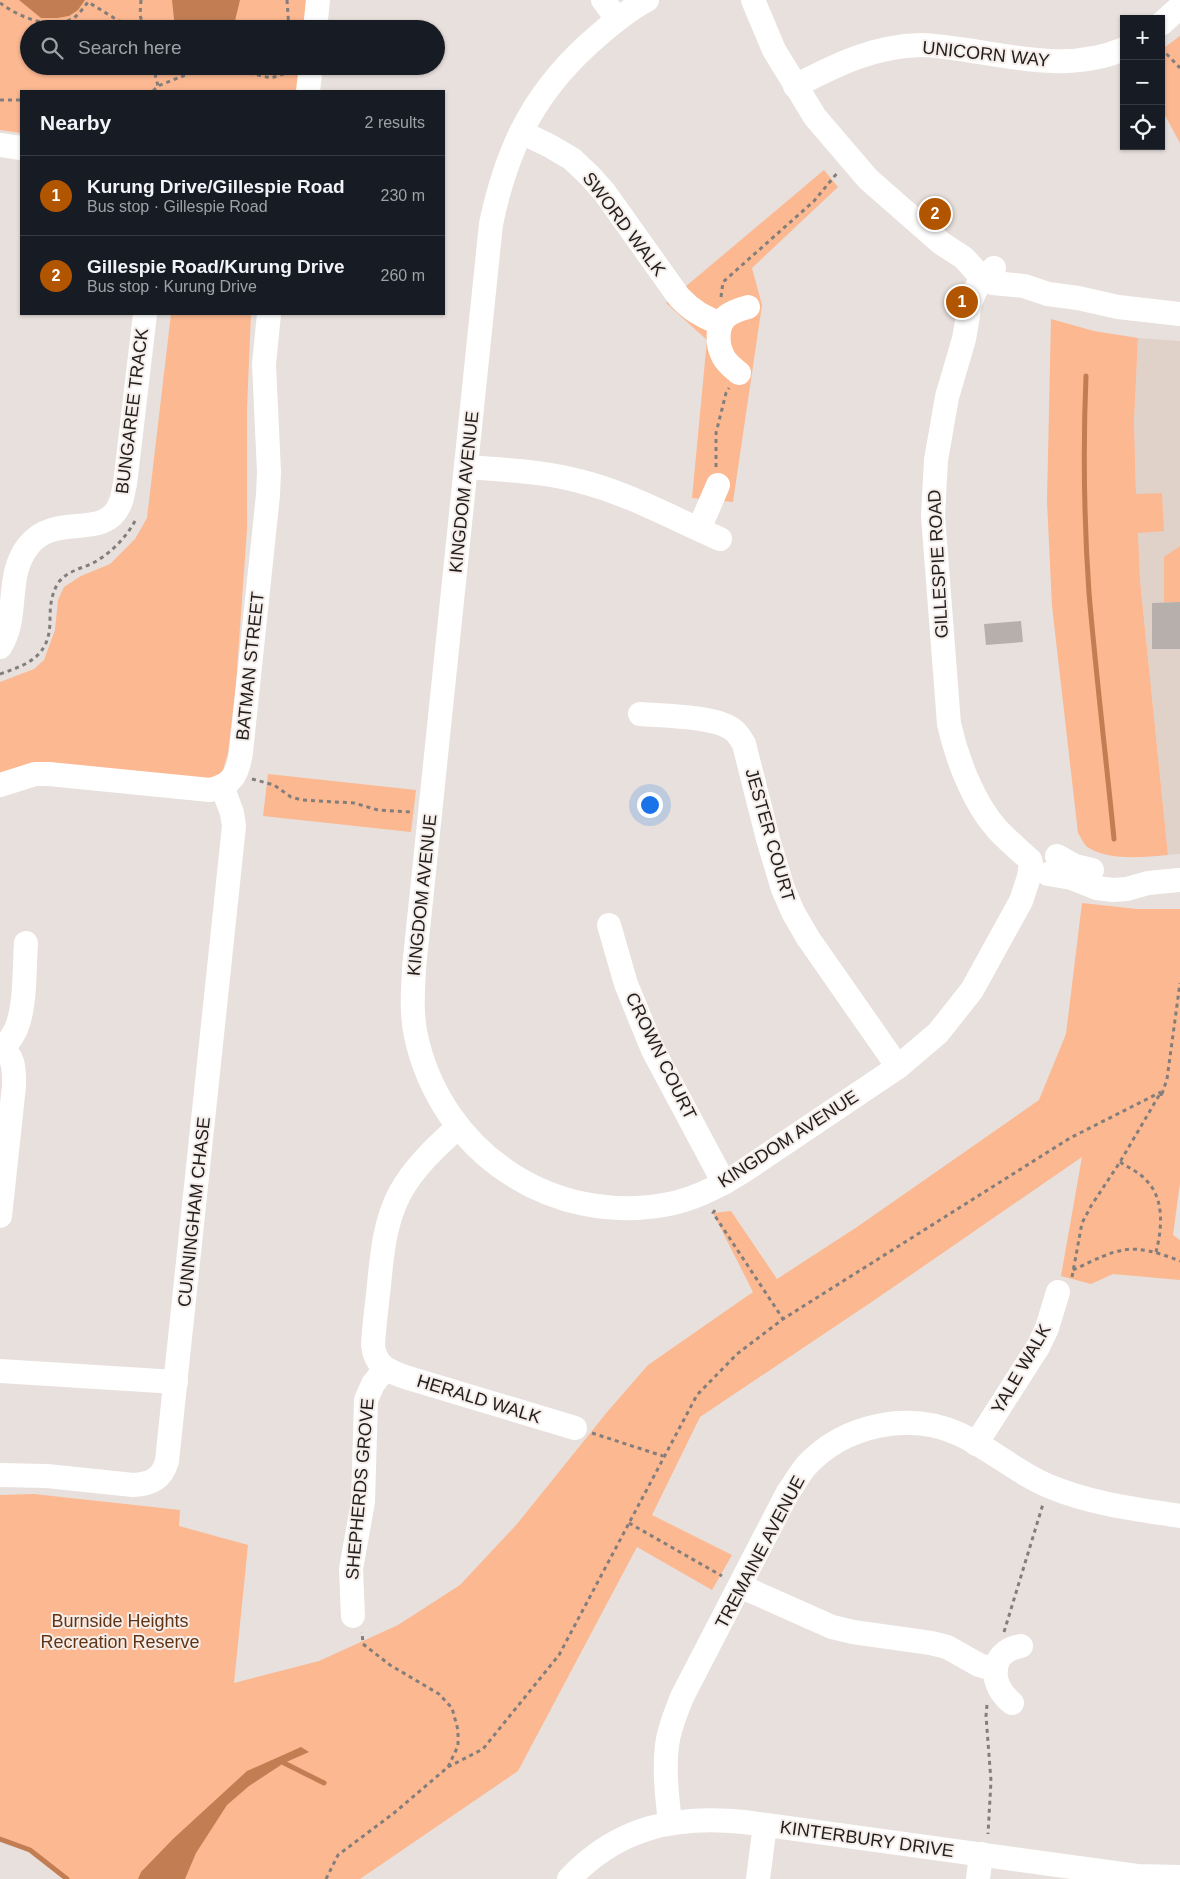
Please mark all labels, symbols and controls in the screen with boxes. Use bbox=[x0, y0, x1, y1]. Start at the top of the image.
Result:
map controls bbox=[1120, 15, 1165, 150]
button: + bbox=[1120, 15, 1165, 60]
search box bbox=[20, 20, 445, 75]
icon: search bbox=[38, 34, 66, 62]
text: Search here bbox=[78, 37, 182, 58]
street label: UNICORN WAY bbox=[921, 37, 1051, 71]
button: − bbox=[1120, 60, 1165, 105]
button: locate bbox=[1120, 105, 1165, 150]
text: Nearby bbox=[40, 111, 111, 134]
text: 2 results bbox=[365, 114, 425, 131]
street label: SWORD WALK bbox=[579, 168, 669, 280]
text: Kurung Drive/Gillespie Road bbox=[87, 176, 345, 197]
text: 1 bbox=[52, 187, 60, 204]
text: 230 m bbox=[381, 187, 425, 204]
pin: 2 bbox=[919, 195, 951, 233]
text: Bus stop · Gillespie Road bbox=[87, 198, 268, 215]
text: Gillespie Road/Kurung Drive bbox=[87, 256, 345, 277]
text: 2 bbox=[52, 267, 60, 284]
text: 260 m bbox=[381, 267, 425, 284]
text: Bus stop · Kurung Drive bbox=[87, 278, 257, 295]
pin: 1 bbox=[946, 283, 978, 321]
street label: BUNGAREE TRACK bbox=[112, 327, 152, 495]
street label: KINGDOM AVENUE bbox=[446, 410, 482, 574]
street label: GILLESPIE ROAD bbox=[924, 489, 952, 639]
street label: BATMAN STREET bbox=[232, 591, 268, 741]
street label: JESTER COURT bbox=[741, 766, 799, 904]
your location bbox=[637, 792, 663, 818]
street label: KINGDOM AVENUE bbox=[404, 813, 440, 977]
street label: CROWN COURT bbox=[622, 989, 700, 1123]
street label: KINGDOM AVENUE bbox=[714, 1086, 862, 1192]
street label: CUNNINGHAM CHASE bbox=[174, 1116, 214, 1308]
street label: YALE WALK bbox=[987, 1321, 1055, 1417]
street label: HERALD WALK bbox=[415, 1371, 543, 1427]
street label: SHEPHERDS GROVE bbox=[342, 1397, 378, 1581]
street label: TREMAINE AVENUE bbox=[711, 1472, 809, 1632]
park label: Burnside Heights Recreation Reserve bbox=[40, 1611, 200, 1652]
street label: KINTERBURY DRIVE bbox=[779, 1817, 955, 1861]

